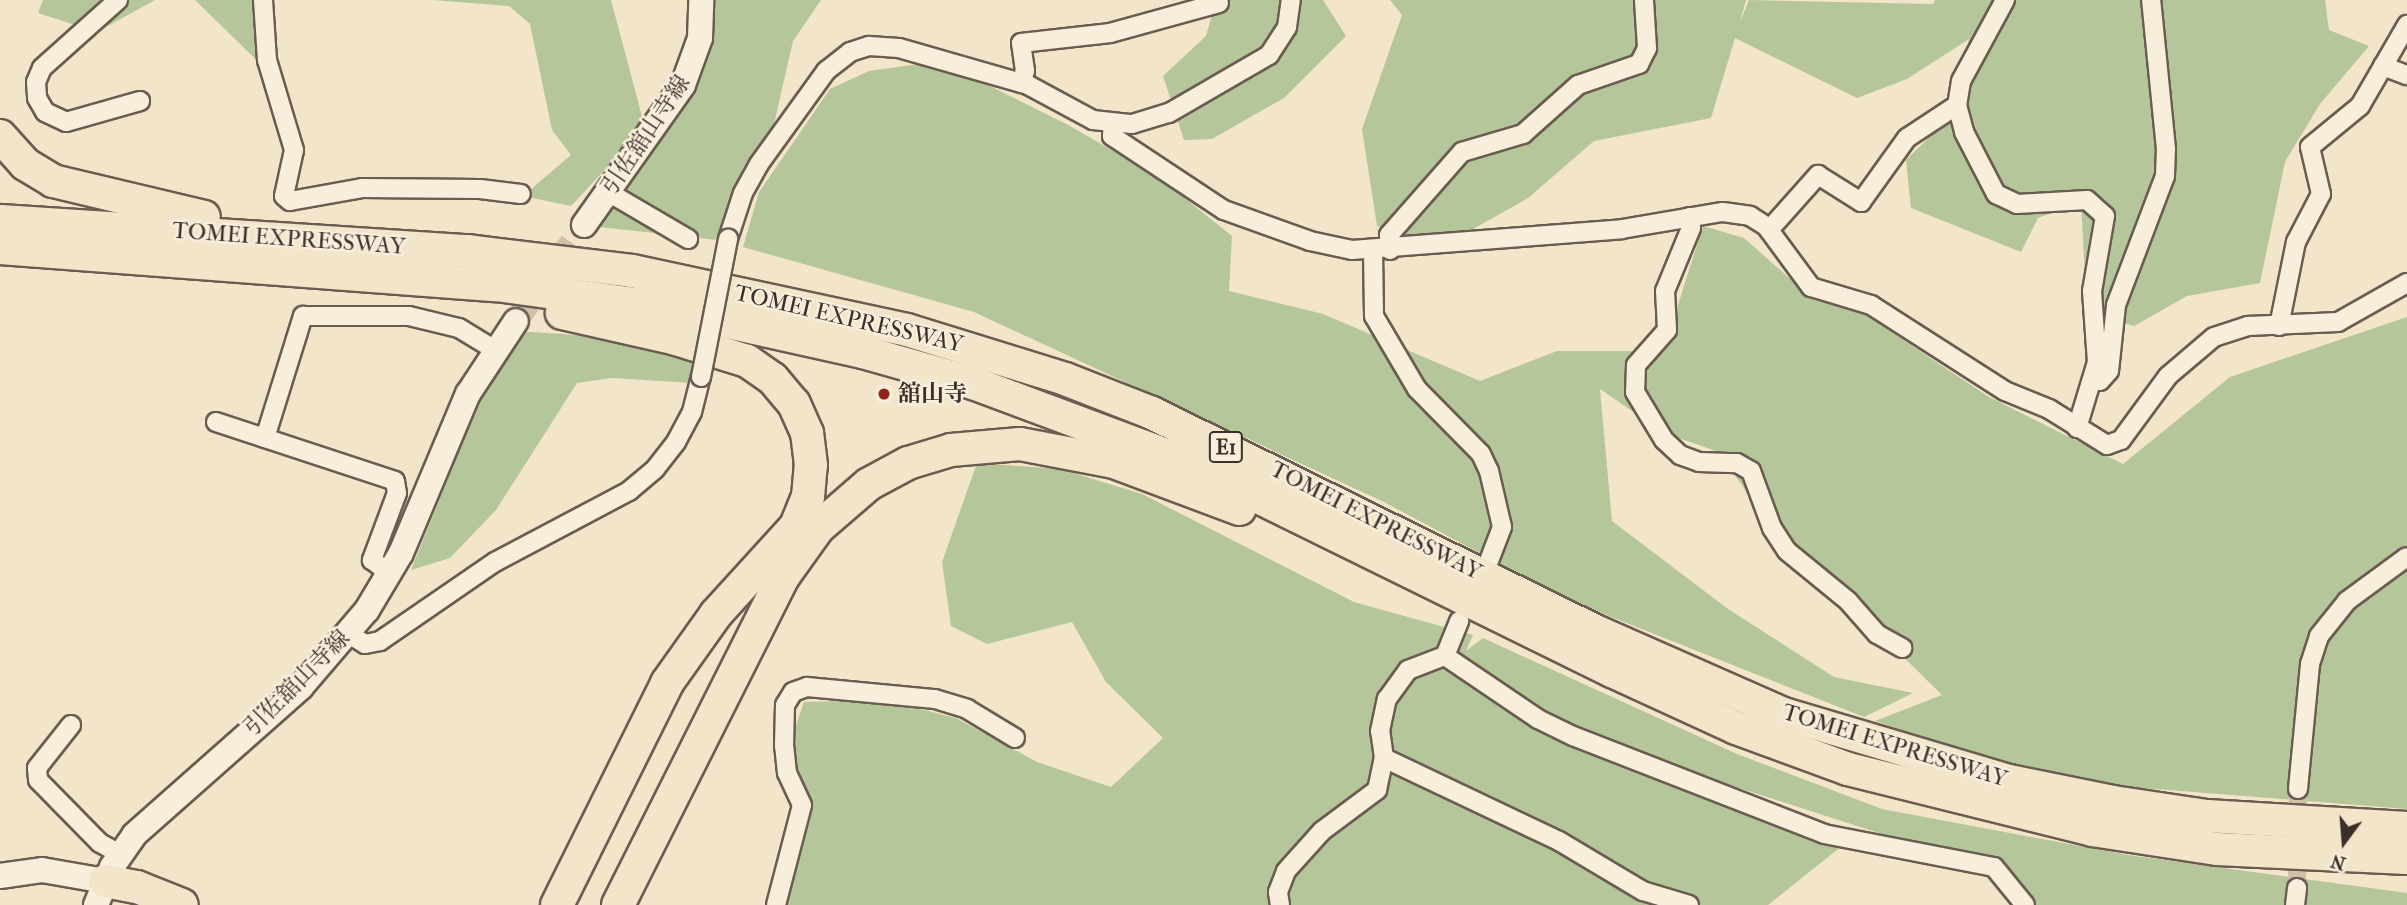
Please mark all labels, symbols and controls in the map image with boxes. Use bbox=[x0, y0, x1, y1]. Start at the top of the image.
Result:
street label: 引佐舘山寺線 bbox=[596, 70, 696, 200]
street label: TOMEI EXPRESSWAY bbox=[171, 217, 407, 261]
street label: TOMEI EXPRESSWAY bbox=[732, 279, 966, 359]
place label: 舘山寺 bbox=[898, 380, 967, 408]
marker: 舘山寺 bbox=[876, 386, 892, 402]
road number: E1 bbox=[1208, 430, 1244, 464]
street label: TOMEI EXPRESSWAY bbox=[1266, 456, 1486, 586]
street label: 引佐舘山寺線 bbox=[238, 624, 356, 742]
street label: TOMEI EXPRESSWAY bbox=[1779, 699, 2011, 793]
north arrow bbox=[2309, 807, 2379, 877]
text: N bbox=[2328, 850, 2348, 875]

